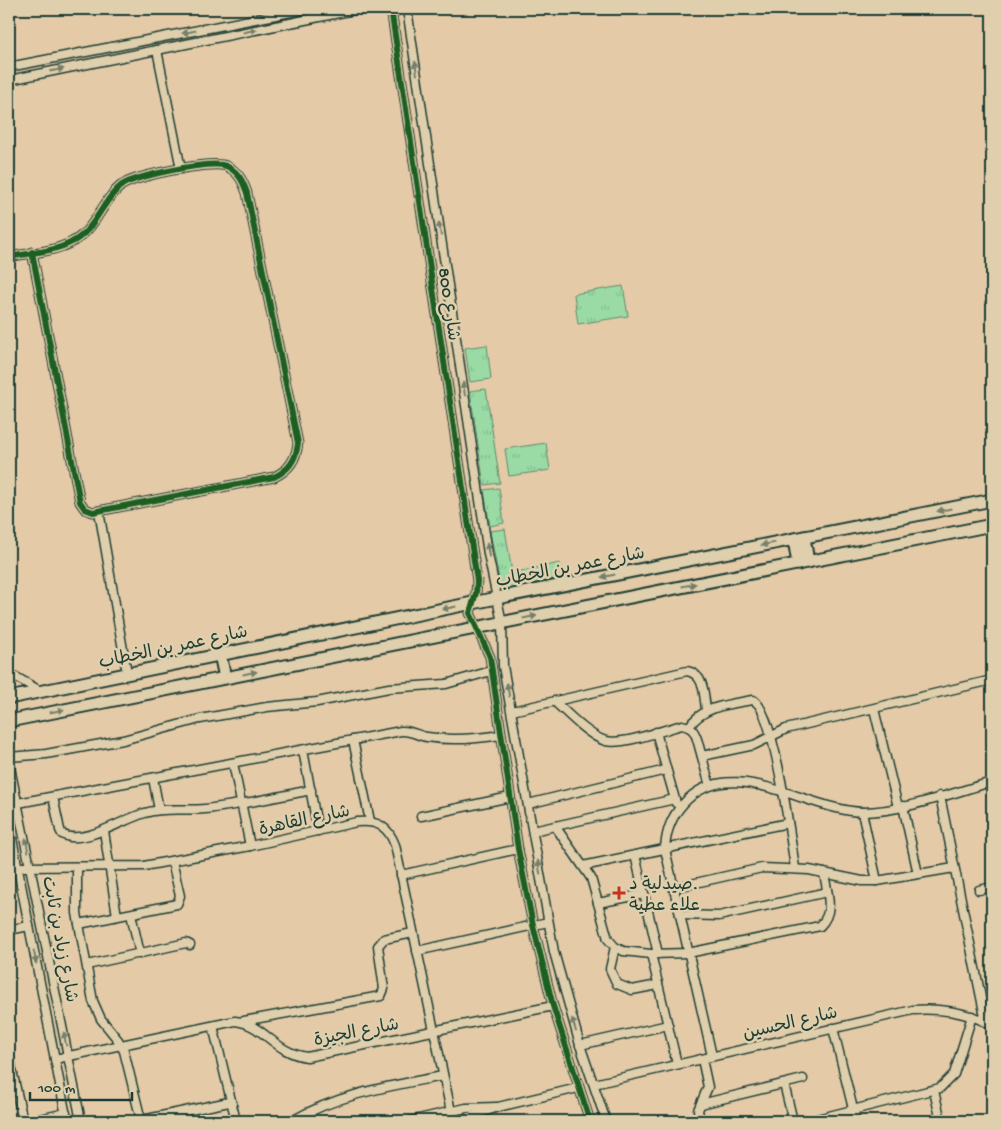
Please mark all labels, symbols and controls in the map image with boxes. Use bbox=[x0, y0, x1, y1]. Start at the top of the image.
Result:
one-way arrow bbox=[243, 27, 259, 35]
one-way arrow bbox=[181, 28, 197, 36]
one-way arrow bbox=[412, 59, 420, 75]
one-way arrow bbox=[49, 66, 65, 74]
one-way arrow bbox=[436, 220, 444, 236]
street label: شارع 800 bbox=[432, 266, 463, 342]
one-way arrow bbox=[459, 381, 467, 397]
one-way arrow bbox=[936, 506, 952, 514]
one-way arrow bbox=[759, 541, 775, 549]
one-way arrow bbox=[483, 542, 491, 558]
street label: شارع عمر بن الخطاب bbox=[494, 544, 647, 593]
one-way arrow bbox=[601, 572, 616, 580]
one-way arrow bbox=[682, 581, 698, 589]
one-way arrow bbox=[441, 604, 457, 612]
one-way arrow bbox=[522, 613, 538, 621]
street label: شارع عمر بن الخطاب bbox=[97, 622, 250, 674]
one-way arrow bbox=[243, 669, 258, 677]
one-way arrow bbox=[503, 681, 511, 697]
one-way arrow bbox=[49, 707, 64, 715]
street label: شارع القاهرة bbox=[257, 802, 352, 841]
one-way arrow bbox=[22, 837, 30, 853]
one-way arrow bbox=[534, 858, 542, 874]
street label: شارع زياد بن ثابت bbox=[36, 875, 81, 1004]
place label: صيدلية د. علاء عطية bbox=[629, 875, 700, 917]
marker: صيدلية د. علاء عطية bbox=[613, 887, 625, 899]
one-way arrow bbox=[31, 950, 39, 966]
street label: شارع الحسين bbox=[741, 1003, 840, 1046]
street label: شارع الجيزة bbox=[312, 1015, 401, 1052]
one-way arrow bbox=[569, 1018, 577, 1033]
one-way arrow bbox=[61, 1031, 69, 1047]
scale bar bbox=[30, 1070, 132, 1102]
text: 100 m bbox=[37, 1080, 76, 1098]

